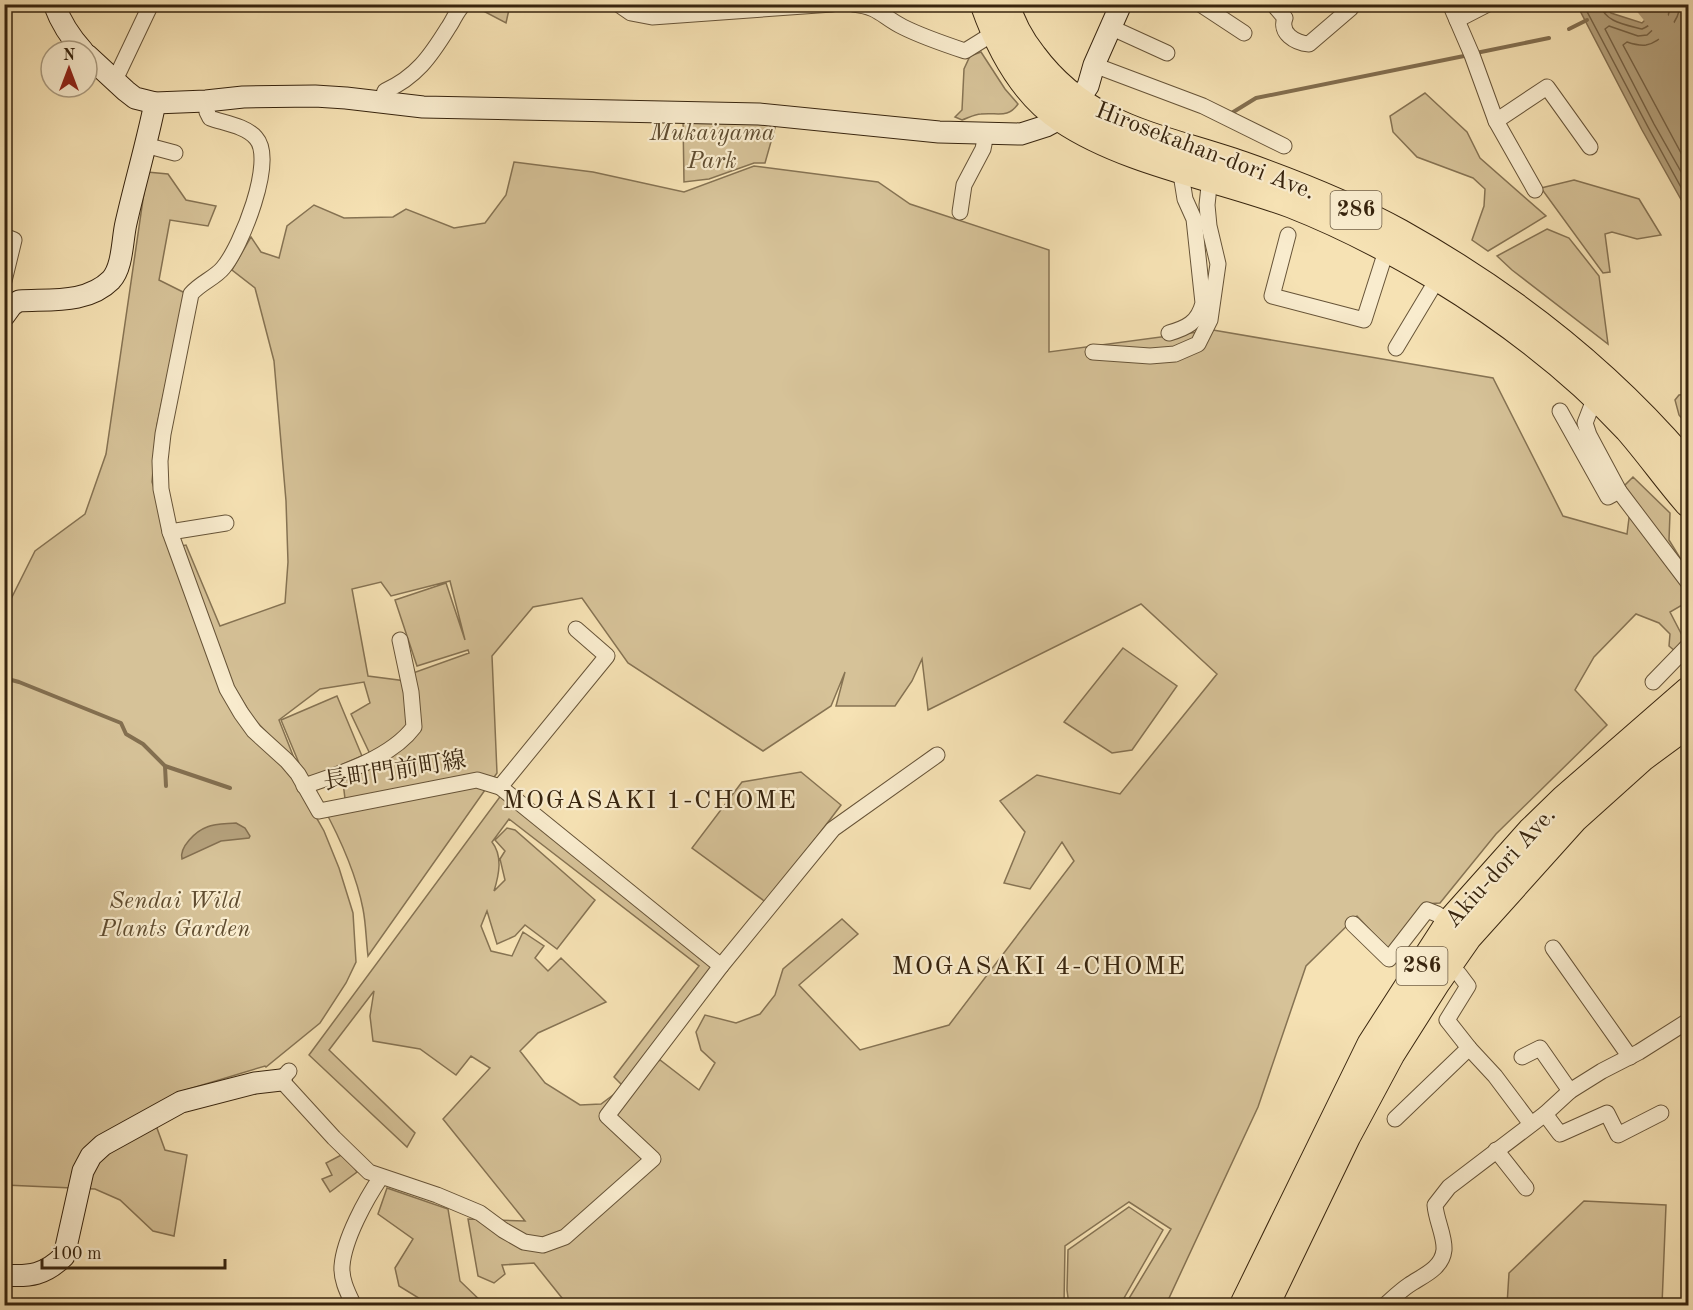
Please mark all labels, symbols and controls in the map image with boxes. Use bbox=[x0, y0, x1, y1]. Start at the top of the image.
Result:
north arrow bbox=[39, 39, 99, 99]
text: N bbox=[63, 48, 76, 64]
street label: Hirosekahan-dori Ave. bbox=[1092, 99, 1318, 205]
park label: Mukaiyama Park bbox=[648, 122, 775, 174]
road number: 286 bbox=[1330, 191, 1382, 229]
street label: 長町門前町線 bbox=[322, 746, 468, 795]
district label: MOGASAKI 1-CHOME bbox=[503, 788, 797, 814]
street label: Akiu-dori Ave. bbox=[1441, 803, 1561, 933]
park label: Sendai Wild Plants Garden bbox=[99, 890, 251, 942]
road number: 286 bbox=[1396, 947, 1448, 985]
district label: MOGASAKI 4-CHOME bbox=[892, 954, 1186, 980]
scale bar bbox=[42, 1232, 225, 1270]
text: 100 m bbox=[51, 1245, 102, 1263]

